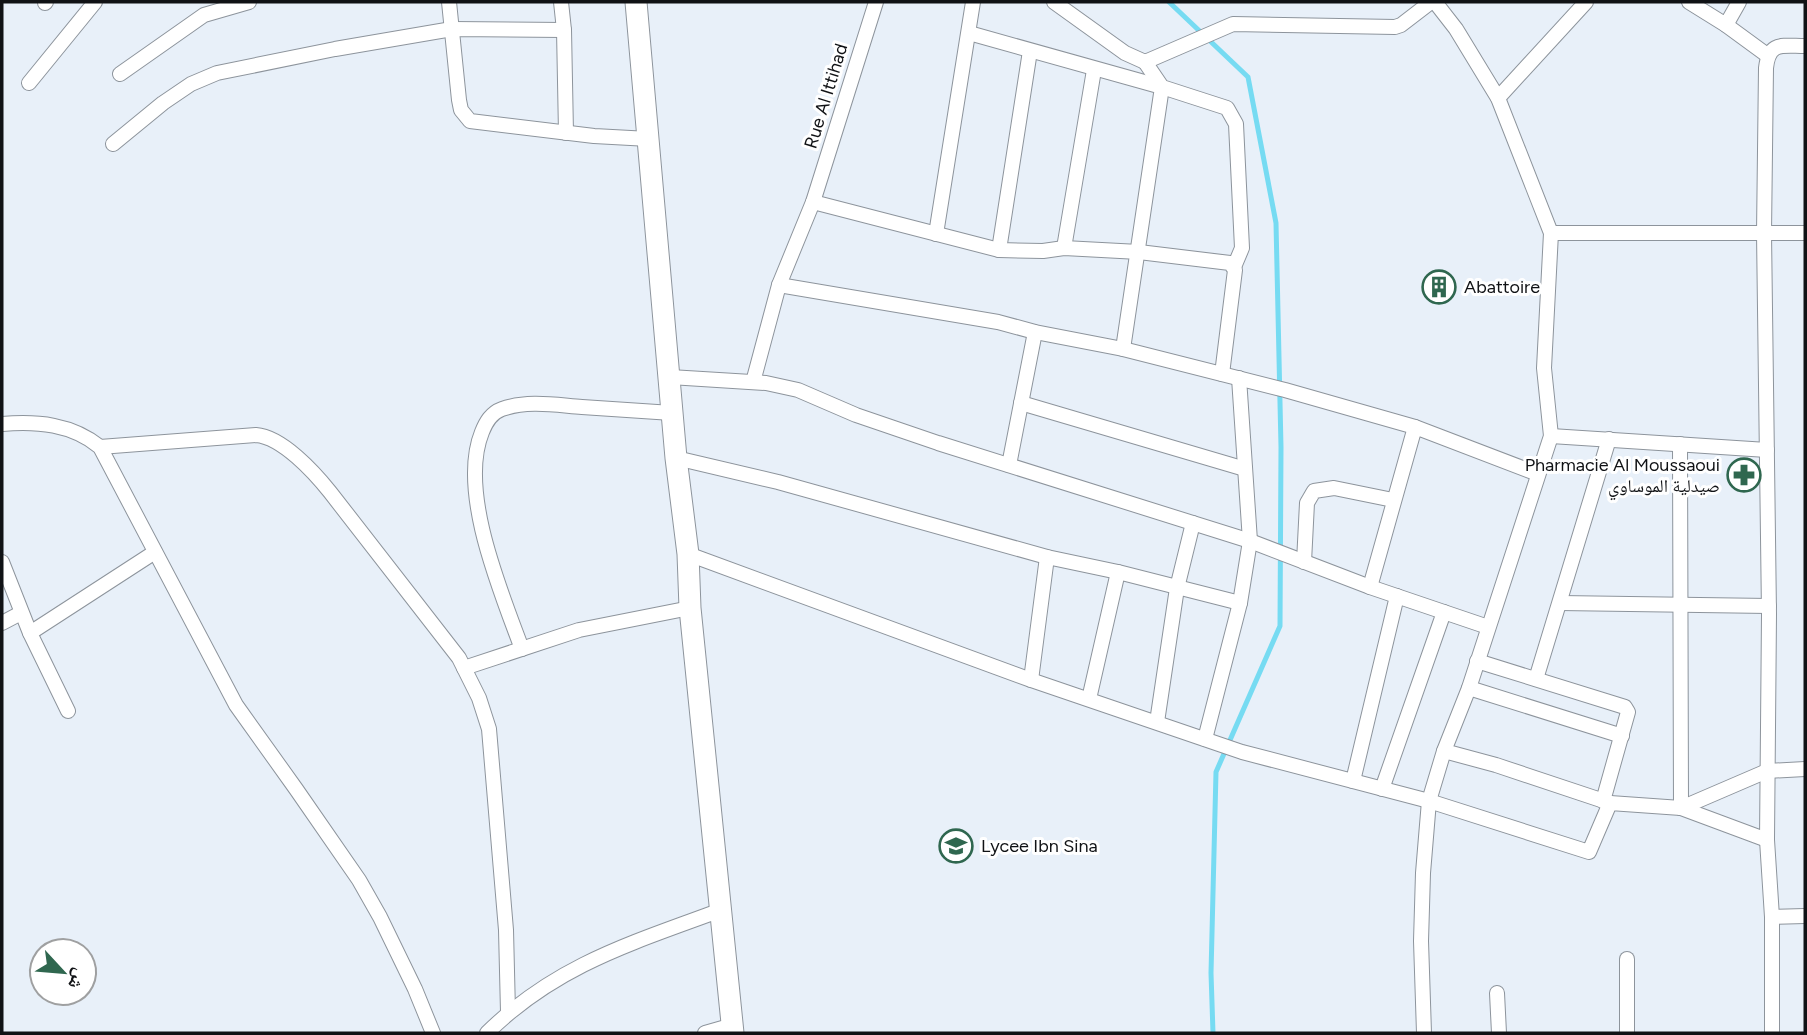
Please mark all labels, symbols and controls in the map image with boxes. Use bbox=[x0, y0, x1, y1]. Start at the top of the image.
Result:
street label: Rue Al Ittihad bbox=[800, 41, 852, 151]
building icon: Abattoire bbox=[1420, 268, 1458, 306]
place label: Abattoire bbox=[1464, 276, 1540, 298]
place label: Pharmacie Al Moussaoui صيدلية الموساوي bbox=[1525, 454, 1720, 501]
pharmacy icon: Pharmacie Al Moussaoui صيدلية الموساوي bbox=[1725, 456, 1763, 494]
school or university icon: Lycee Ibn Sina bbox=[937, 827, 975, 865]
place label: Lycee Ibn Sina bbox=[981, 835, 1098, 857]
north arrow bbox=[28, 937, 98, 1007]
text: ش bbox=[63, 965, 93, 993]

